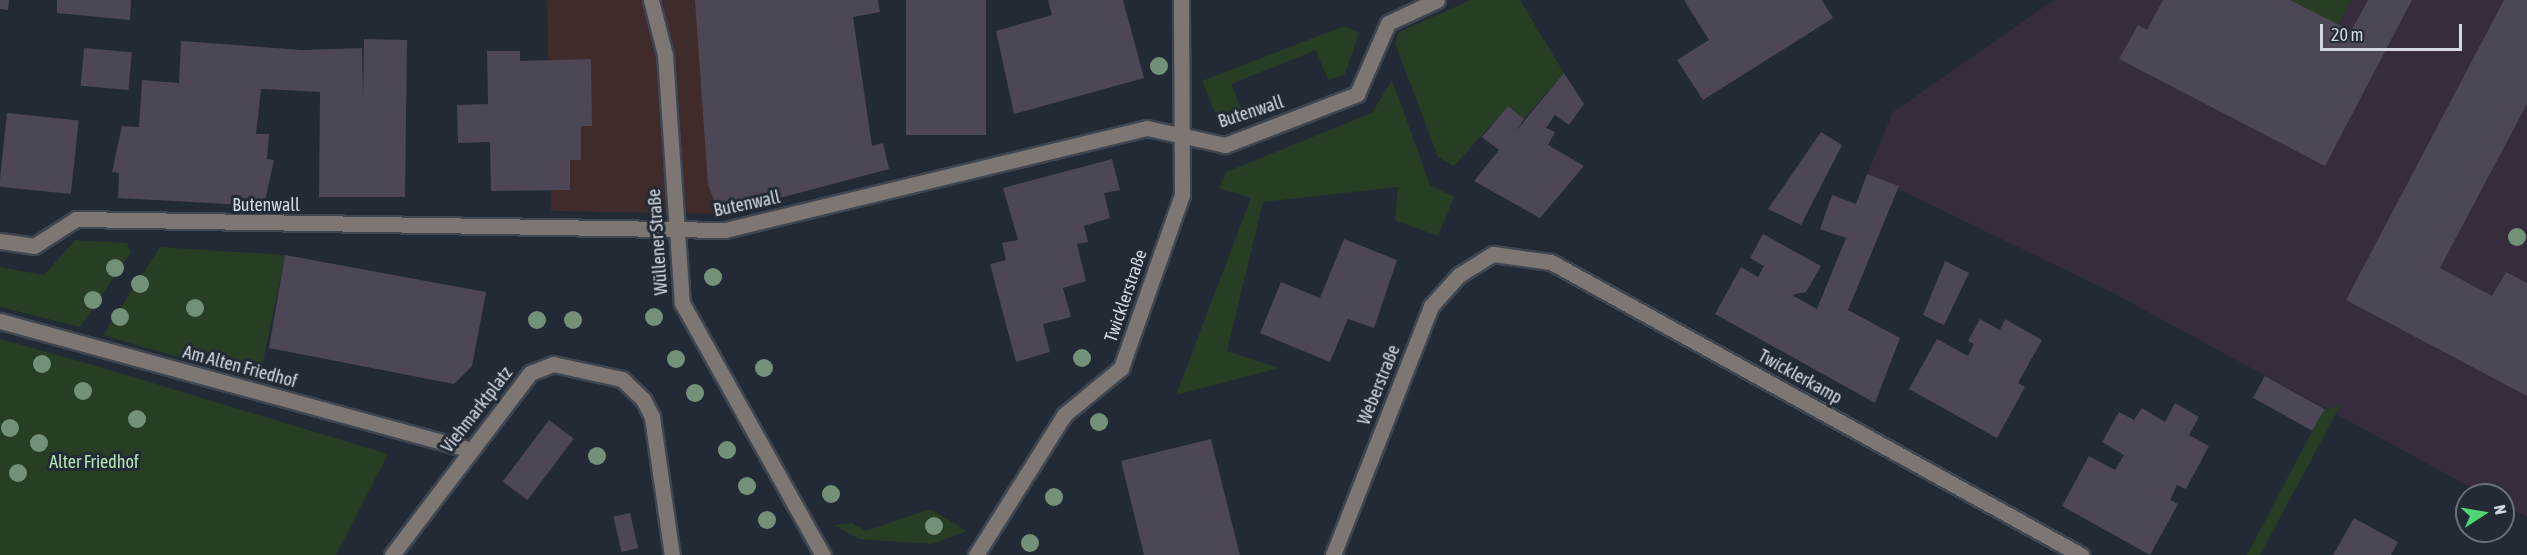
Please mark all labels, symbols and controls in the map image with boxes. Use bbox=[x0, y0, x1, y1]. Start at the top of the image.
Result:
scale bar bbox=[2323, 12, 2466, 50]
text: 20 m bbox=[2331, 24, 2363, 45]
street label: Butenwall bbox=[1216, 91, 1286, 133]
street label: Butenwall bbox=[712, 186, 782, 222]
street label: Wüllener Straße bbox=[644, 188, 672, 296]
street label: Butenwall bbox=[232, 194, 300, 216]
street label: Twicklerstraße bbox=[1100, 247, 1152, 345]
street label: Am Alten Friedhof bbox=[181, 341, 299, 393]
street label: Weberstraße bbox=[1353, 342, 1405, 428]
street label: Twicklerkamp bbox=[1754, 345, 1846, 409]
street label: Viehmarktplatz bbox=[437, 363, 517, 457]
park label: Alter Friedhof bbox=[49, 451, 139, 473]
north arrow bbox=[2455, 483, 2515, 543]
text: N bbox=[2491, 503, 2510, 516]

